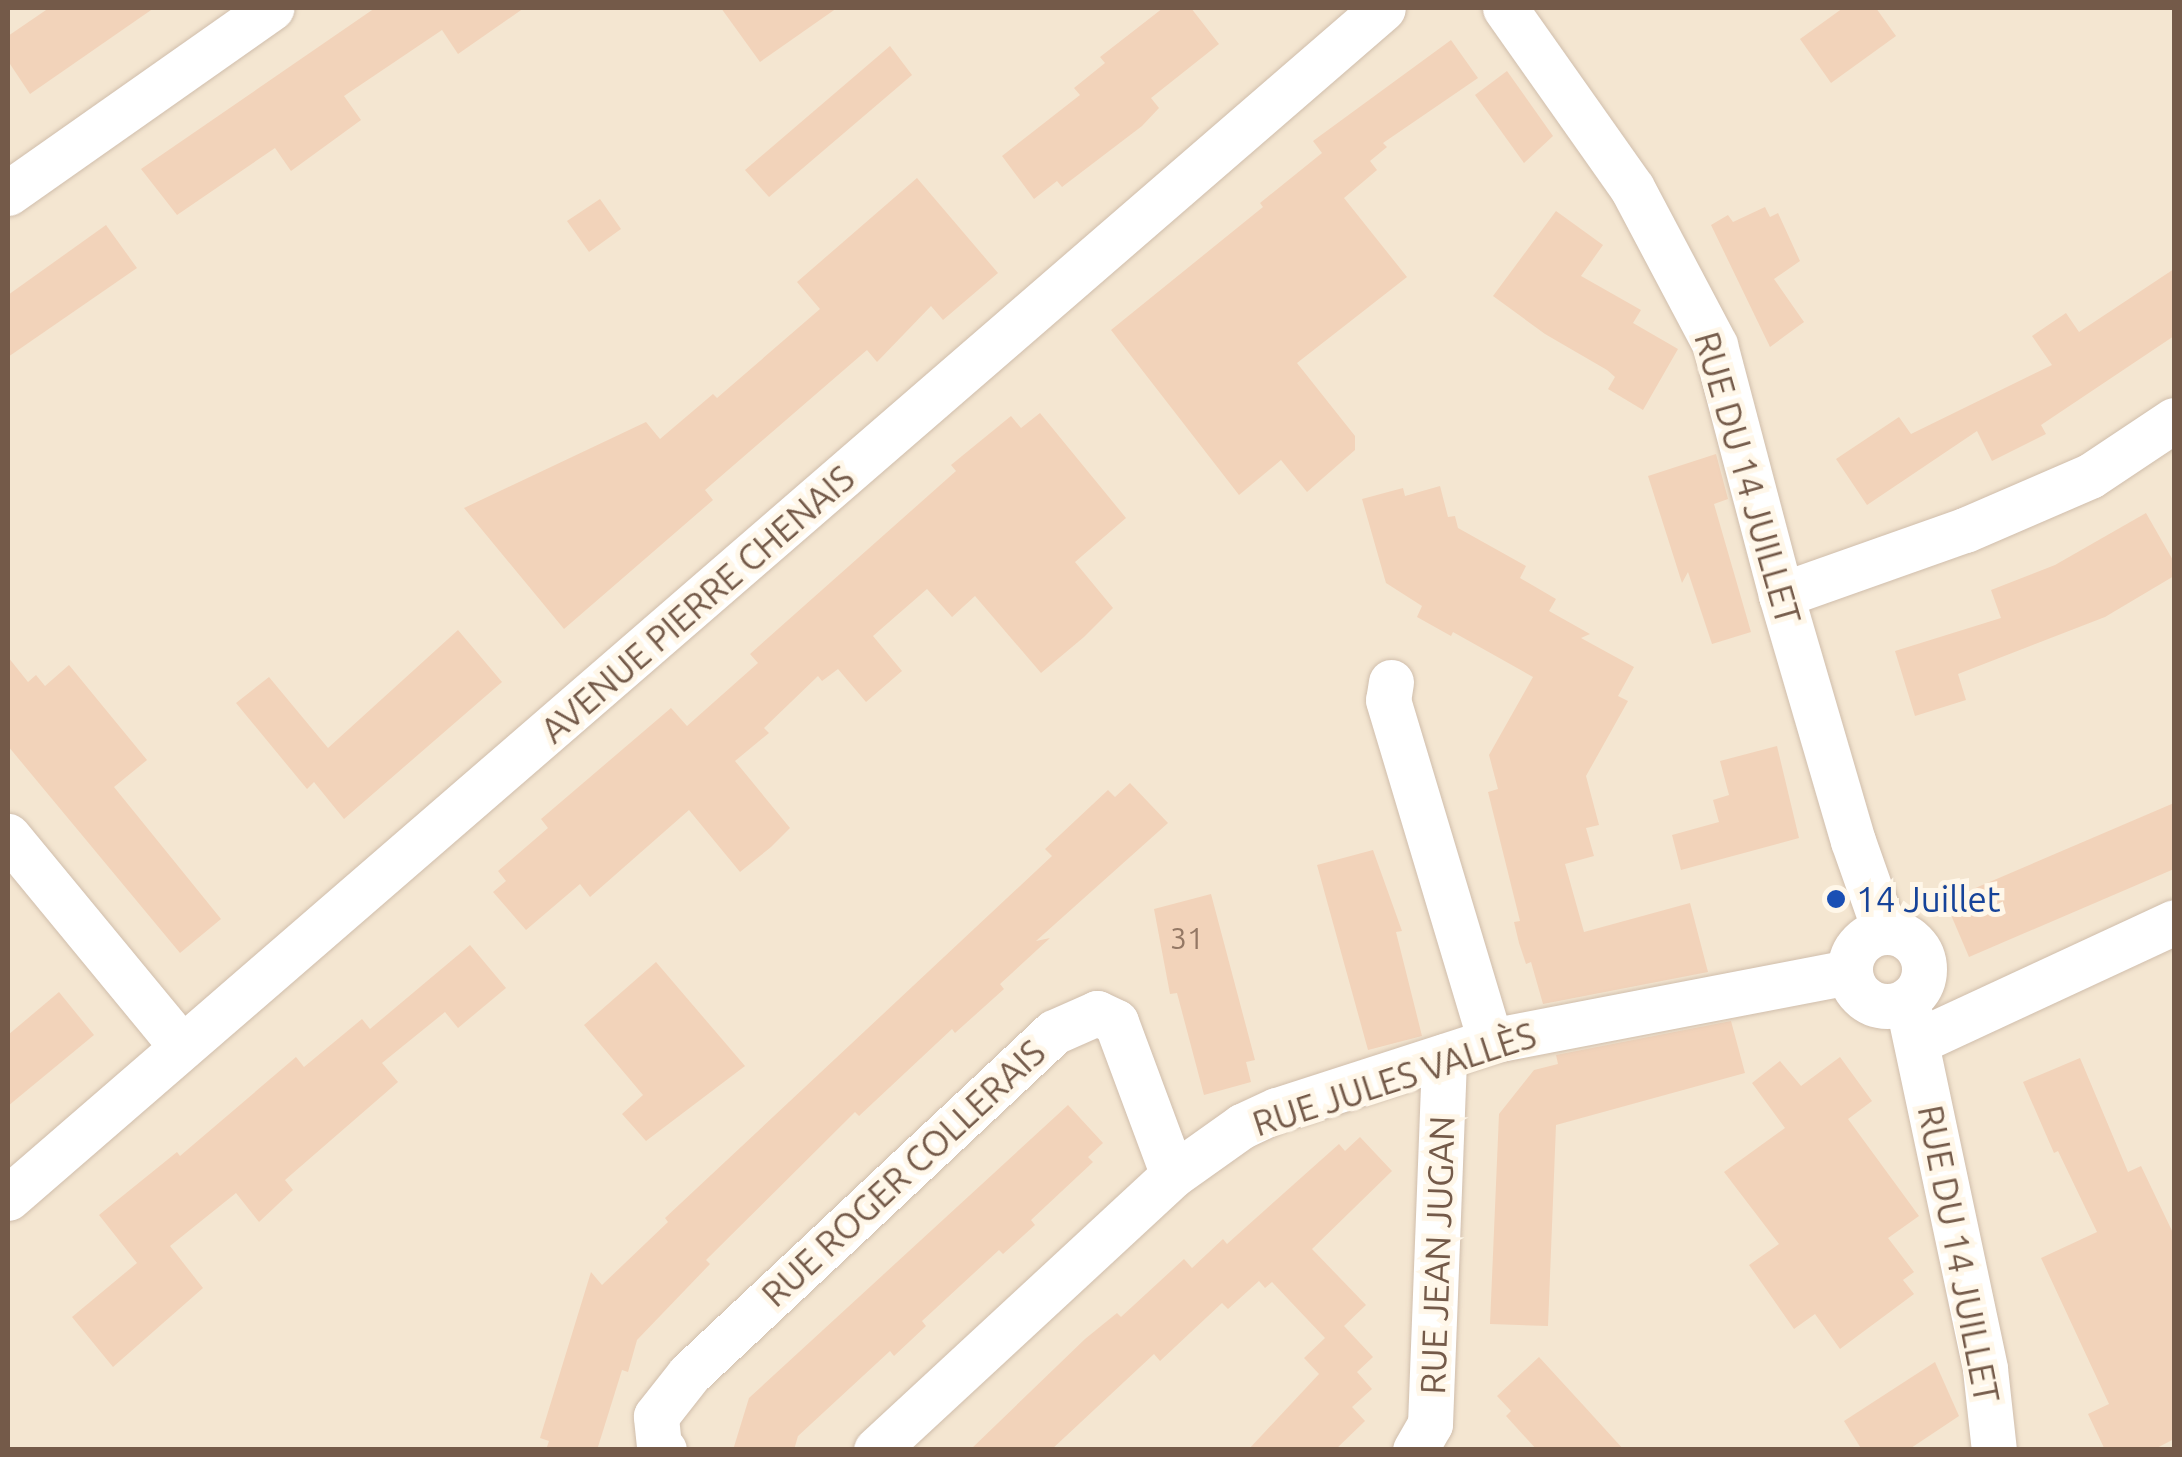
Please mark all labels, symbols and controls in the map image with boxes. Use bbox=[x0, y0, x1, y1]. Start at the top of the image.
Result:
street label: RUE DU 14 JUILLET bbox=[1686, 327, 1810, 629]
street label: AVENUE PIERRE CHENAIS bbox=[532, 457, 862, 751]
place label: 14 Juillet bbox=[1856, 878, 2001, 920]
marker: 14 Juillet bbox=[1825, 888, 1847, 910]
house number: 31 bbox=[1170, 920, 1204, 956]
street label: RUE JULES VALLÈS bbox=[1247, 1013, 1541, 1145]
street label: RUE ROGER COLLERAIS bbox=[753, 1031, 1053, 1315]
street label: RUE DU 14 JUILLET bbox=[1910, 1102, 2008, 1406]
street label: RUE JEAN JUGAN bbox=[1411, 1115, 1463, 1395]

